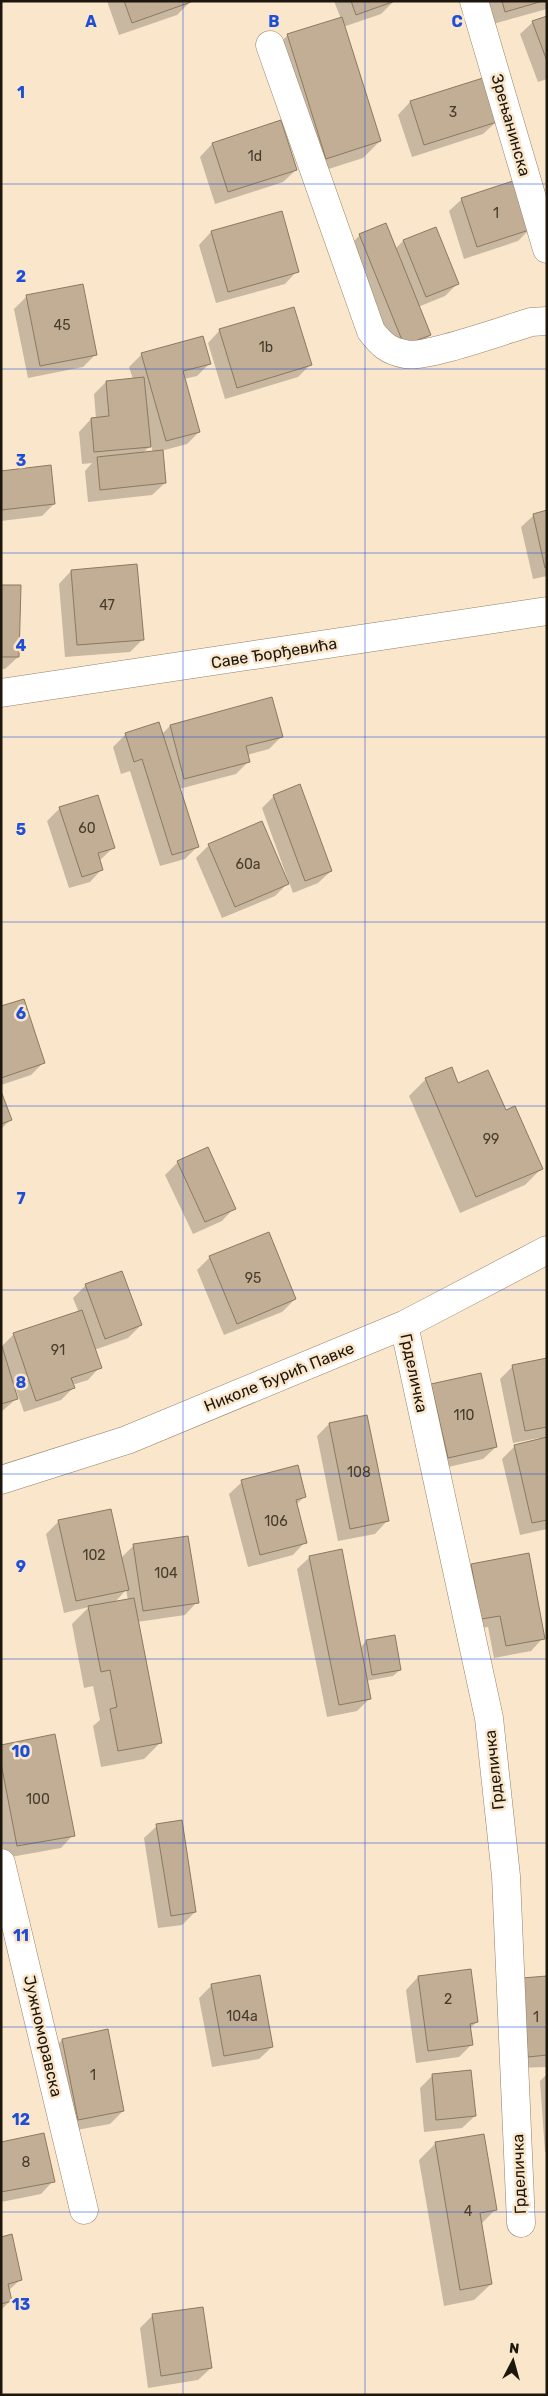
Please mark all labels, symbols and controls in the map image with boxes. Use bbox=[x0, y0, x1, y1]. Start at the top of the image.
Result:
text: A bbox=[85, 12, 97, 31]
text: B bbox=[268, 12, 280, 31]
text: C bbox=[451, 12, 463, 31]
street label: Зрењанинска bbox=[487, 72, 535, 178]
text: 1 bbox=[17, 83, 25, 102]
house number: 3 bbox=[449, 104, 457, 121]
house number: 1d bbox=[248, 148, 262, 165]
house number: 1 bbox=[493, 205, 499, 222]
text: 2 bbox=[16, 267, 26, 286]
house number: 45 bbox=[53, 317, 71, 334]
house number: 1b bbox=[259, 339, 273, 356]
text: 3 bbox=[16, 451, 26, 470]
house number: 47 bbox=[99, 597, 115, 614]
street label: Саве Ђорђевића bbox=[210, 634, 338, 672]
text: 4 bbox=[16, 636, 27, 655]
text: 5 bbox=[16, 820, 26, 839]
house number: 60 bbox=[78, 820, 96, 837]
house number: 60a bbox=[235, 856, 261, 873]
text: 6 bbox=[16, 1004, 26, 1023]
house number: 99 bbox=[483, 1131, 499, 1148]
text: 7 bbox=[16, 1189, 26, 1208]
house number: 95 bbox=[245, 1270, 261, 1287]
street label: Грделичка bbox=[396, 1332, 432, 1414]
street label: Николе Ђурић Павке bbox=[201, 1338, 357, 1416]
house number: 91 bbox=[51, 1342, 65, 1359]
text: 8 bbox=[16, 1373, 27, 1392]
house number: 110 bbox=[454, 1407, 475, 1424]
house number: 108 bbox=[347, 1464, 371, 1481]
house number: 106 bbox=[264, 1513, 288, 1530]
house number: 102 bbox=[82, 1547, 106, 1564]
text: 9 bbox=[16, 1557, 26, 1576]
house number: 104 bbox=[154, 1565, 178, 1582]
street label: Грделичка bbox=[480, 1729, 508, 1811]
text: 10 bbox=[12, 1742, 31, 1761]
house number: 100 bbox=[26, 1791, 50, 1808]
text: 11 bbox=[13, 1926, 29, 1945]
street label: Јужноморавска bbox=[20, 1973, 66, 2099]
house number: 2 bbox=[444, 1991, 452, 2008]
house number: 104a bbox=[226, 2008, 258, 2025]
house number: 1 bbox=[533, 2009, 539, 2026]
house number: 1 bbox=[90, 2067, 96, 2084]
text: 12 bbox=[12, 2110, 30, 2129]
street label: Грделичка bbox=[508, 2134, 530, 2214]
house number: 8 bbox=[22, 2154, 31, 2171]
house number: 4 bbox=[464, 2203, 473, 2220]
text: 13 bbox=[12, 2295, 30, 2314]
north arrow bbox=[488, 2336, 538, 2386]
text: N bbox=[508, 2340, 520, 2358]

